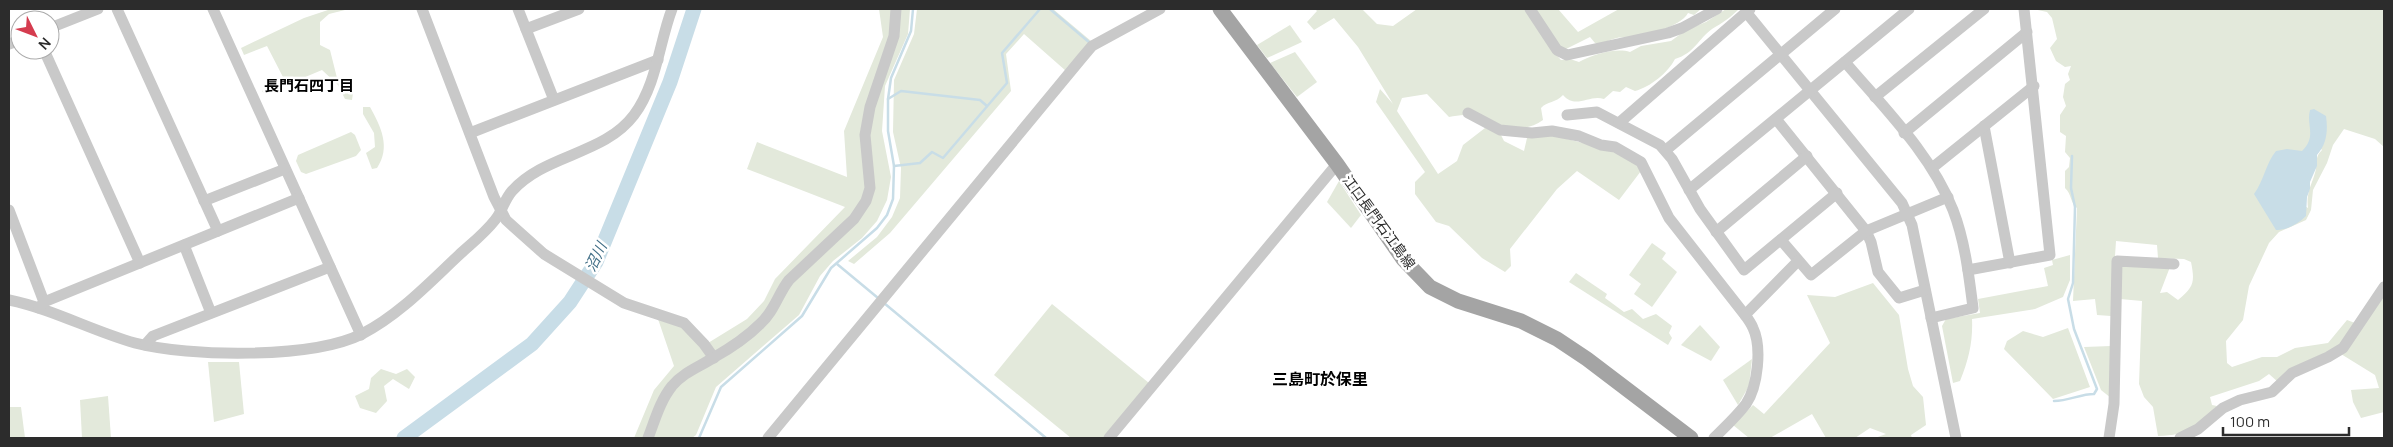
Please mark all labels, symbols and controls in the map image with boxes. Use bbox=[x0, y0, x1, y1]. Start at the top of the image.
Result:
north arrow bbox=[10, 10, 60, 60]
text: N bbox=[35, 34, 55, 54]
district label: 長門石四丁目 bbox=[264, 75, 354, 96]
street label: 江口長門石江島線 bbox=[1339, 171, 1420, 273]
water label: 沼川 bbox=[580, 237, 612, 275]
district label: 三島町於保里 bbox=[1272, 368, 1368, 390]
scale bar bbox=[2223, 404, 2349, 436]
text: 100 m bbox=[2230, 411, 2270, 432]

